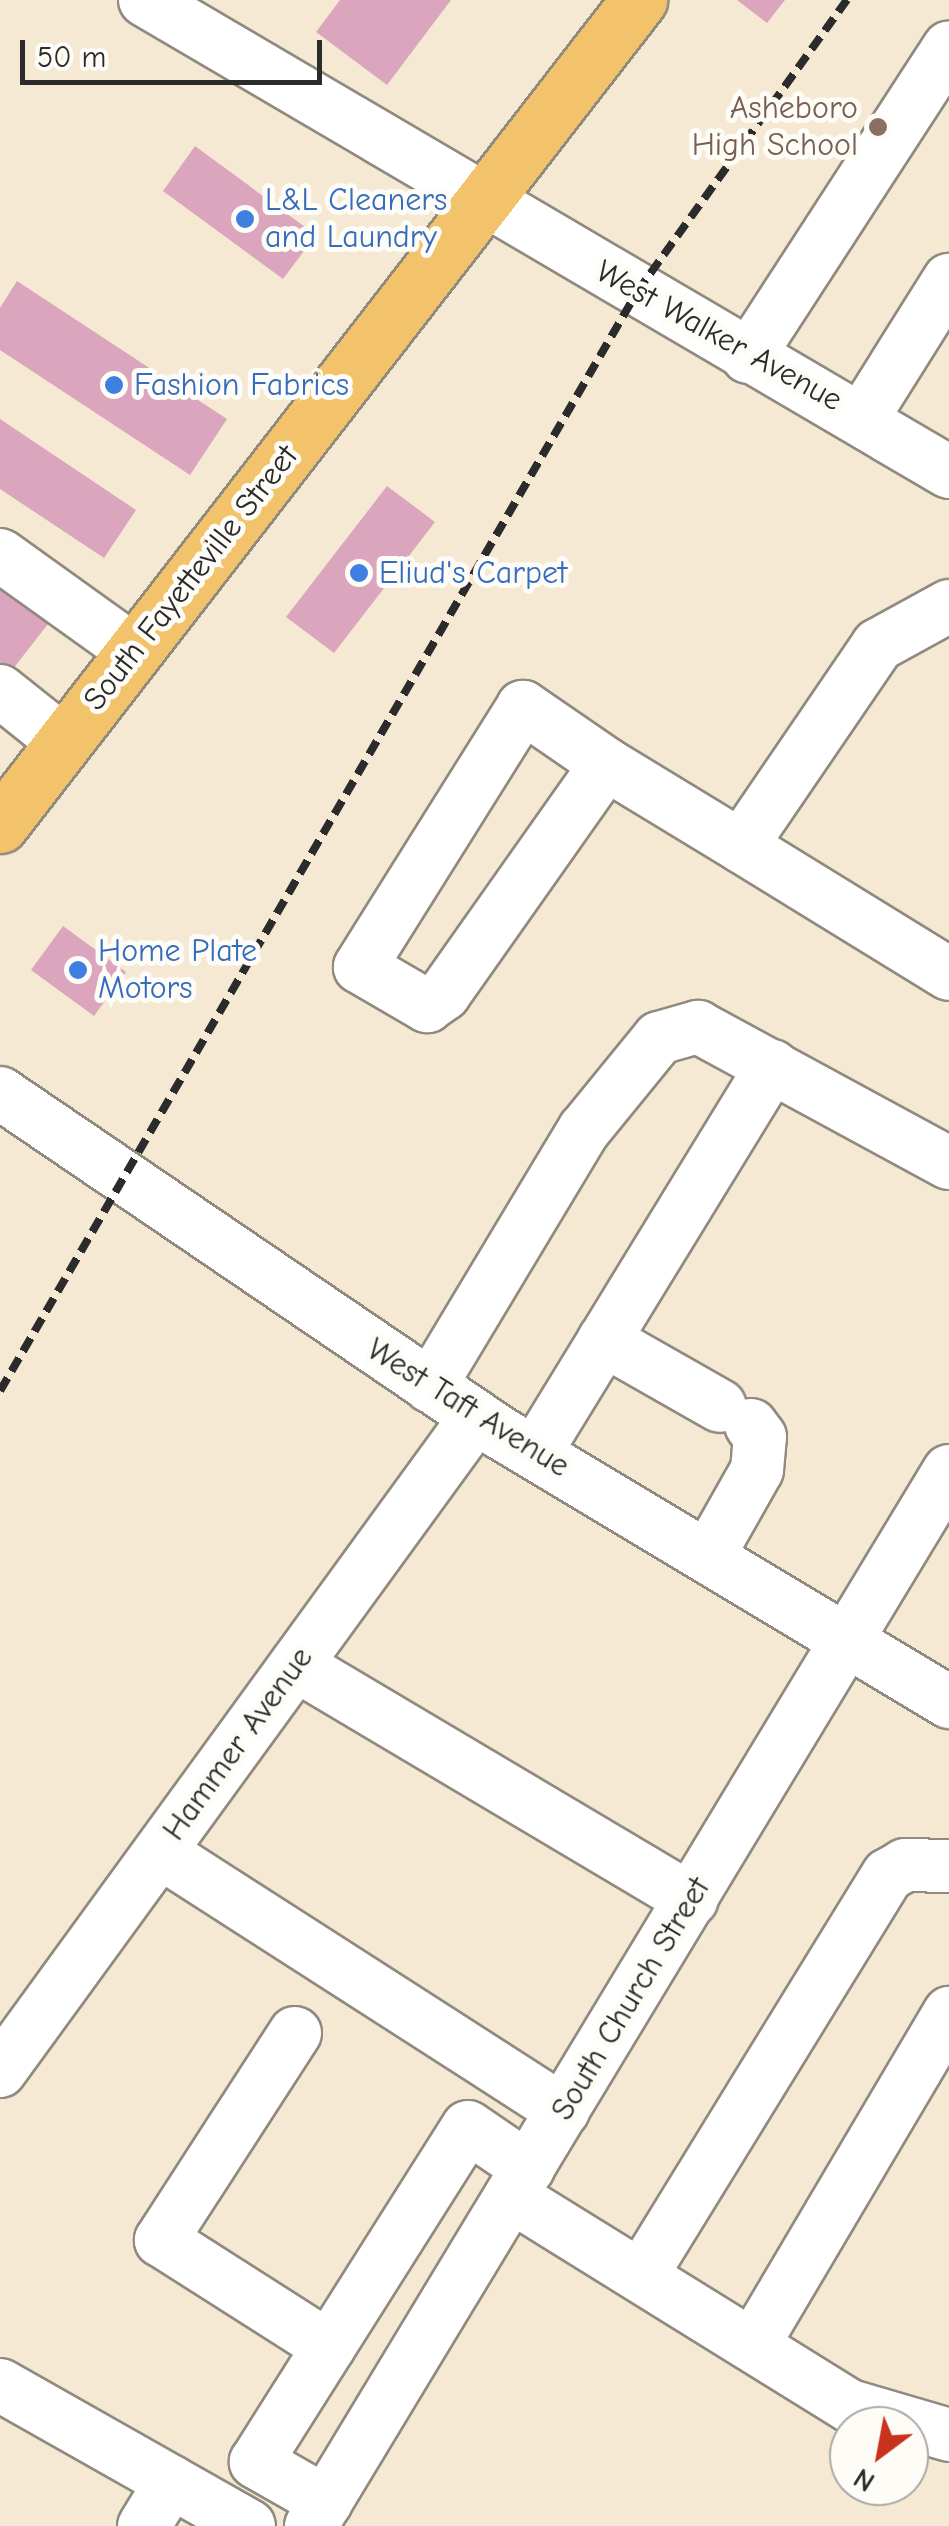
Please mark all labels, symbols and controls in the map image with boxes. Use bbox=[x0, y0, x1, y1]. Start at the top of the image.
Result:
scale bar bbox=[25, 20, 328, 82]
text: 50 m bbox=[37, 40, 106, 75]
place label: Asheboro High School bbox=[692, 90, 858, 165]
marker: Asheboro High School bbox=[867, 116, 889, 138]
place label: L&L Cleaners and Laundry bbox=[265, 182, 447, 257]
marker: L&L Cleaners and Laundry bbox=[234, 208, 256, 230]
street label: West Walker Avenue bbox=[589, 252, 849, 420]
place label: Fashion Fabrics bbox=[134, 366, 349, 404]
marker: Fashion Fabrics bbox=[103, 374, 125, 396]
street label: South Fayetteville Street bbox=[76, 438, 306, 718]
place label: Eliud's Carpet bbox=[379, 554, 567, 592]
marker: Eliud's Carpet bbox=[348, 562, 370, 584]
place label: Home Plate Motors bbox=[98, 933, 257, 1008]
marker: Home Plate Motors bbox=[67, 959, 89, 981]
street label: West Taft Avenue bbox=[360, 1330, 576, 1486]
street label: Hammer Avenue bbox=[155, 1640, 321, 1848]
street label: South Church Street bbox=[543, 1871, 719, 2127]
north arrow bbox=[829, 2406, 929, 2506]
text: N bbox=[848, 2461, 880, 2498]

